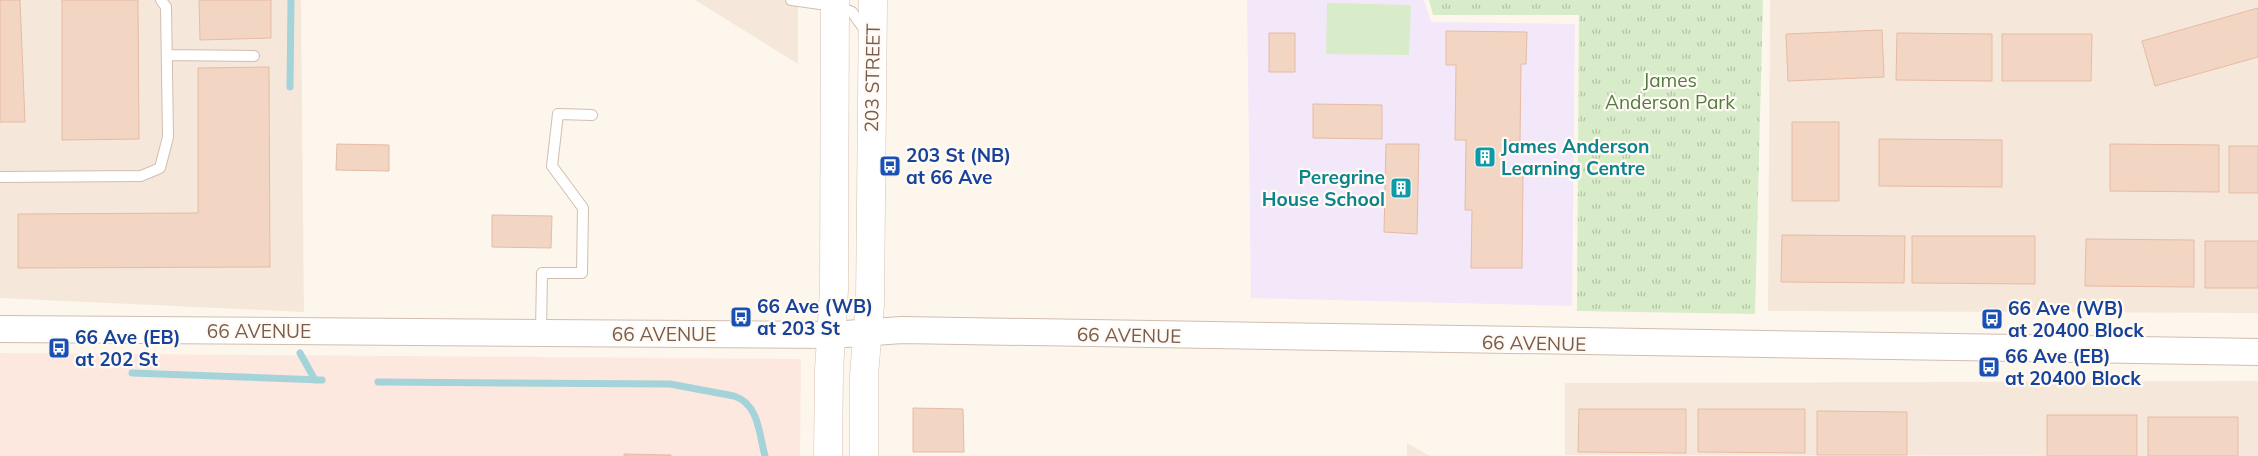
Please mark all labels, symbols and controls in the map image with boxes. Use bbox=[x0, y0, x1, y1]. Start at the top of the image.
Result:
street label: 203 STREET bbox=[859, 23, 885, 133]
park label: James Anderson Park bbox=[1605, 68, 1735, 114]
place label: James Anderson Learning Centre bbox=[1501, 134, 1649, 180]
place label: 203 St (NB) at 66 Ave bbox=[906, 143, 1011, 189]
building icon: James Anderson Learning Centre bbox=[1473, 145, 1497, 169]
bus stop icon: 203 St (NB) at 66 Ave bbox=[878, 154, 902, 178]
place label: Peregrine House School bbox=[1262, 165, 1385, 211]
building icon: Peregrine House School bbox=[1389, 176, 1413, 200]
place label: 66 Ave (WB) at 203 St bbox=[757, 294, 873, 340]
place label: 66 Ave (WB) at 20400 Block bbox=[2008, 296, 2144, 342]
bus stop icon: 66 Ave (WB) at 203 St bbox=[729, 305, 753, 329]
bus stop icon: 66 Ave (WB) at 20400 Block bbox=[1980, 307, 2004, 331]
street label: 66 AVENUE bbox=[207, 319, 311, 343]
street label: 66 AVENUE bbox=[612, 322, 716, 346]
street label: 66 AVENUE bbox=[1077, 322, 1181, 348]
place label: 66 Ave (EB) at 202 St bbox=[75, 325, 180, 371]
street label: 66 AVENUE bbox=[1482, 330, 1586, 356]
bus stop icon: 66 Ave (EB) at 202 St bbox=[47, 336, 71, 360]
place label: 66 Ave (EB) at 20400 Block bbox=[2005, 344, 2141, 390]
bus stop icon: 66 Ave (EB) at 20400 Block bbox=[1977, 355, 2001, 379]

